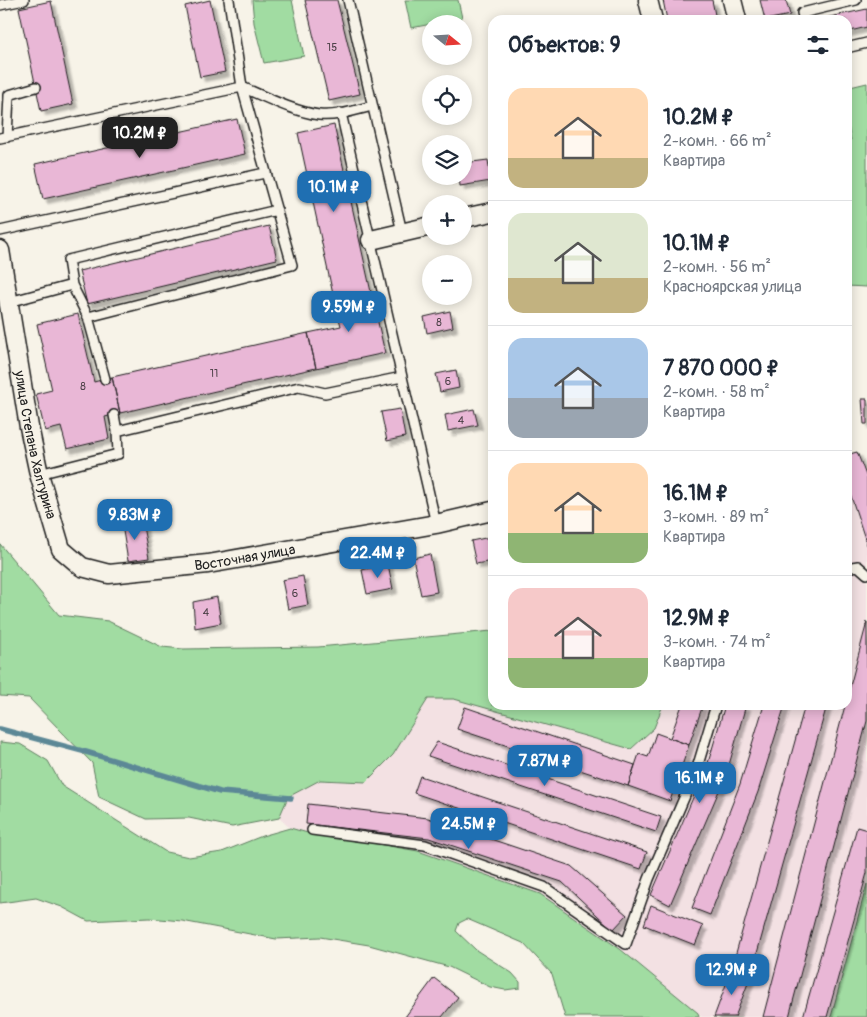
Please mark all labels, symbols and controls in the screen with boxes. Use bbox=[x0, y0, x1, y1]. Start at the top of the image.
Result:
north arrow bbox=[422, 15, 472, 65]
map controls bbox=[422, 15, 472, 305]
icon: filters bbox=[804, 31, 832, 59]
text: Объектов: 9 bbox=[508, 32, 621, 59]
house number: 15 bbox=[327, 41, 337, 54]
button: locate bbox=[422, 75, 472, 125]
text: 10.2M ₽ bbox=[663, 104, 734, 131]
icon: home bbox=[548, 108, 608, 168]
pin: 10.2M ₽ bbox=[94, 116, 186, 159]
text: 10.2M ₽ bbox=[113, 123, 167, 143]
text: 2-комн. · 66 m² bbox=[663, 131, 772, 151]
button: layers bbox=[422, 135, 472, 185]
text: Квартира bbox=[663, 151, 725, 171]
pin: 10.1M ₽ bbox=[288, 170, 380, 213]
text: 10.1M ₽ bbox=[308, 177, 360, 197]
button: + bbox=[422, 195, 472, 245]
text: 10.1M ₽ bbox=[663, 230, 731, 257]
icon: home bbox=[548, 233, 608, 293]
button: − bbox=[422, 255, 472, 305]
text: 2-комн. · 56 m² bbox=[663, 257, 771, 277]
text: Красноярская улица bbox=[663, 277, 802, 297]
pin: 9.59M ₽ bbox=[303, 290, 395, 333]
text: 9.59M ₽ bbox=[322, 297, 376, 317]
house number: 8 bbox=[436, 316, 442, 329]
text: 7 870 000 ₽ bbox=[663, 355, 779, 382]
icon: home bbox=[548, 358, 608, 418]
house number: 11 bbox=[210, 367, 218, 380]
street label: улица Степана Халтурина bbox=[11, 368, 60, 521]
house number: 6 bbox=[445, 375, 451, 388]
house number: 8 bbox=[80, 380, 86, 393]
text: 2-комн. · 58 m² bbox=[663, 382, 770, 402]
text: Квартира bbox=[663, 402, 725, 422]
house number: 4 bbox=[458, 414, 465, 427]
text: 16.1M ₽ bbox=[663, 480, 729, 507]
icon: home bbox=[548, 483, 608, 543]
pin: 9.83M ₽ bbox=[89, 498, 181, 541]
text: 9.83M ₽ bbox=[108, 505, 162, 525]
text: 3-комн. · 89 m² bbox=[663, 507, 769, 527]
text: Квартира bbox=[663, 527, 725, 547]
pin: 22.4M ₽ bbox=[332, 536, 424, 579]
street label: Восточная улица bbox=[194, 540, 297, 574]
text: 22.4M ₽ bbox=[350, 543, 406, 563]
house number: 6 bbox=[292, 587, 298, 600]
text: 12.9M ₽ bbox=[663, 605, 731, 632]
house number: 4 bbox=[203, 606, 210, 619]
icon: home bbox=[548, 608, 608, 668]
text: 3-комн. · 74 m² bbox=[663, 632, 771, 652]
text: Квартира bbox=[663, 652, 725, 672]
pin: 7.87M ₽ bbox=[499, 744, 591, 787]
text: 7.87M ₽ bbox=[518, 751, 572, 771]
pin: 16.1M ₽ bbox=[654, 762, 746, 804]
text: 16.1M ₽ bbox=[675, 768, 725, 788]
pin: 24.5M ₽ bbox=[423, 808, 515, 850]
text: 24.5M ₽ bbox=[442, 814, 497, 834]
pin: 12.9M ₽ bbox=[686, 954, 778, 996]
text: 12.9M ₽ bbox=[706, 960, 758, 980]

